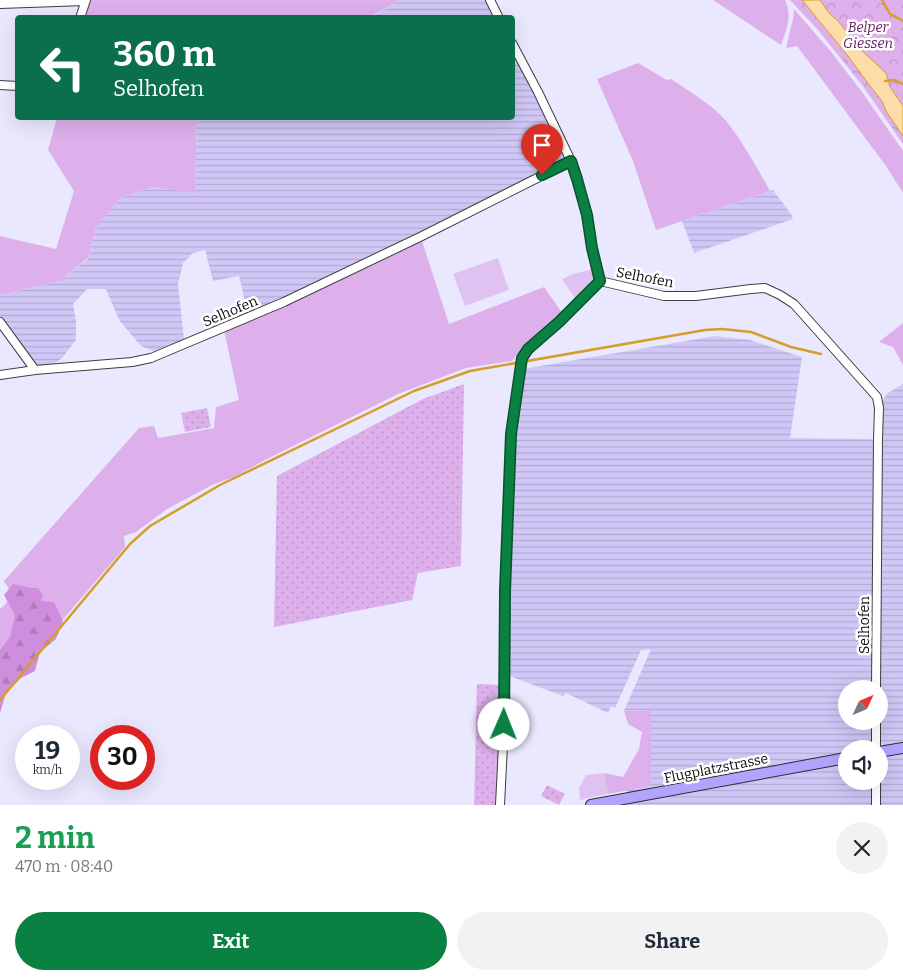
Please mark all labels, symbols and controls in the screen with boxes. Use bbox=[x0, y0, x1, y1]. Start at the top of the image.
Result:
park label: Belper Giessen bbox=[843, 19, 893, 52]
text: 360 m bbox=[113, 33, 216, 75]
icon: left bbox=[30, 35, 95, 100]
text: Selhofen bbox=[113, 75, 204, 102]
pin bbox=[521, 124, 563, 175]
icon: arrive bbox=[528, 131, 556, 159]
street label: Selhofen bbox=[615, 264, 675, 291]
street label: Selhofen bbox=[200, 292, 260, 331]
street label: Selhofen bbox=[856, 596, 873, 654]
north arrow bbox=[838, 680, 888, 730]
map controls bbox=[838, 680, 888, 790]
position arrow bbox=[477, 698, 529, 750]
speed limit sign: 30 bbox=[90, 725, 155, 790]
text: 19 bbox=[35, 736, 60, 766]
button: sound bbox=[838, 740, 888, 790]
street label: Flugplatzstrasse bbox=[663, 750, 770, 787]
text: km/h bbox=[33, 763, 62, 777]
text: 2 min bbox=[15, 820, 95, 856]
button: close bbox=[836, 822, 888, 874]
text: 470 m · 08:40 bbox=[15, 857, 113, 876]
button: Exit bbox=[15, 912, 447, 970]
button: Share bbox=[457, 912, 888, 970]

